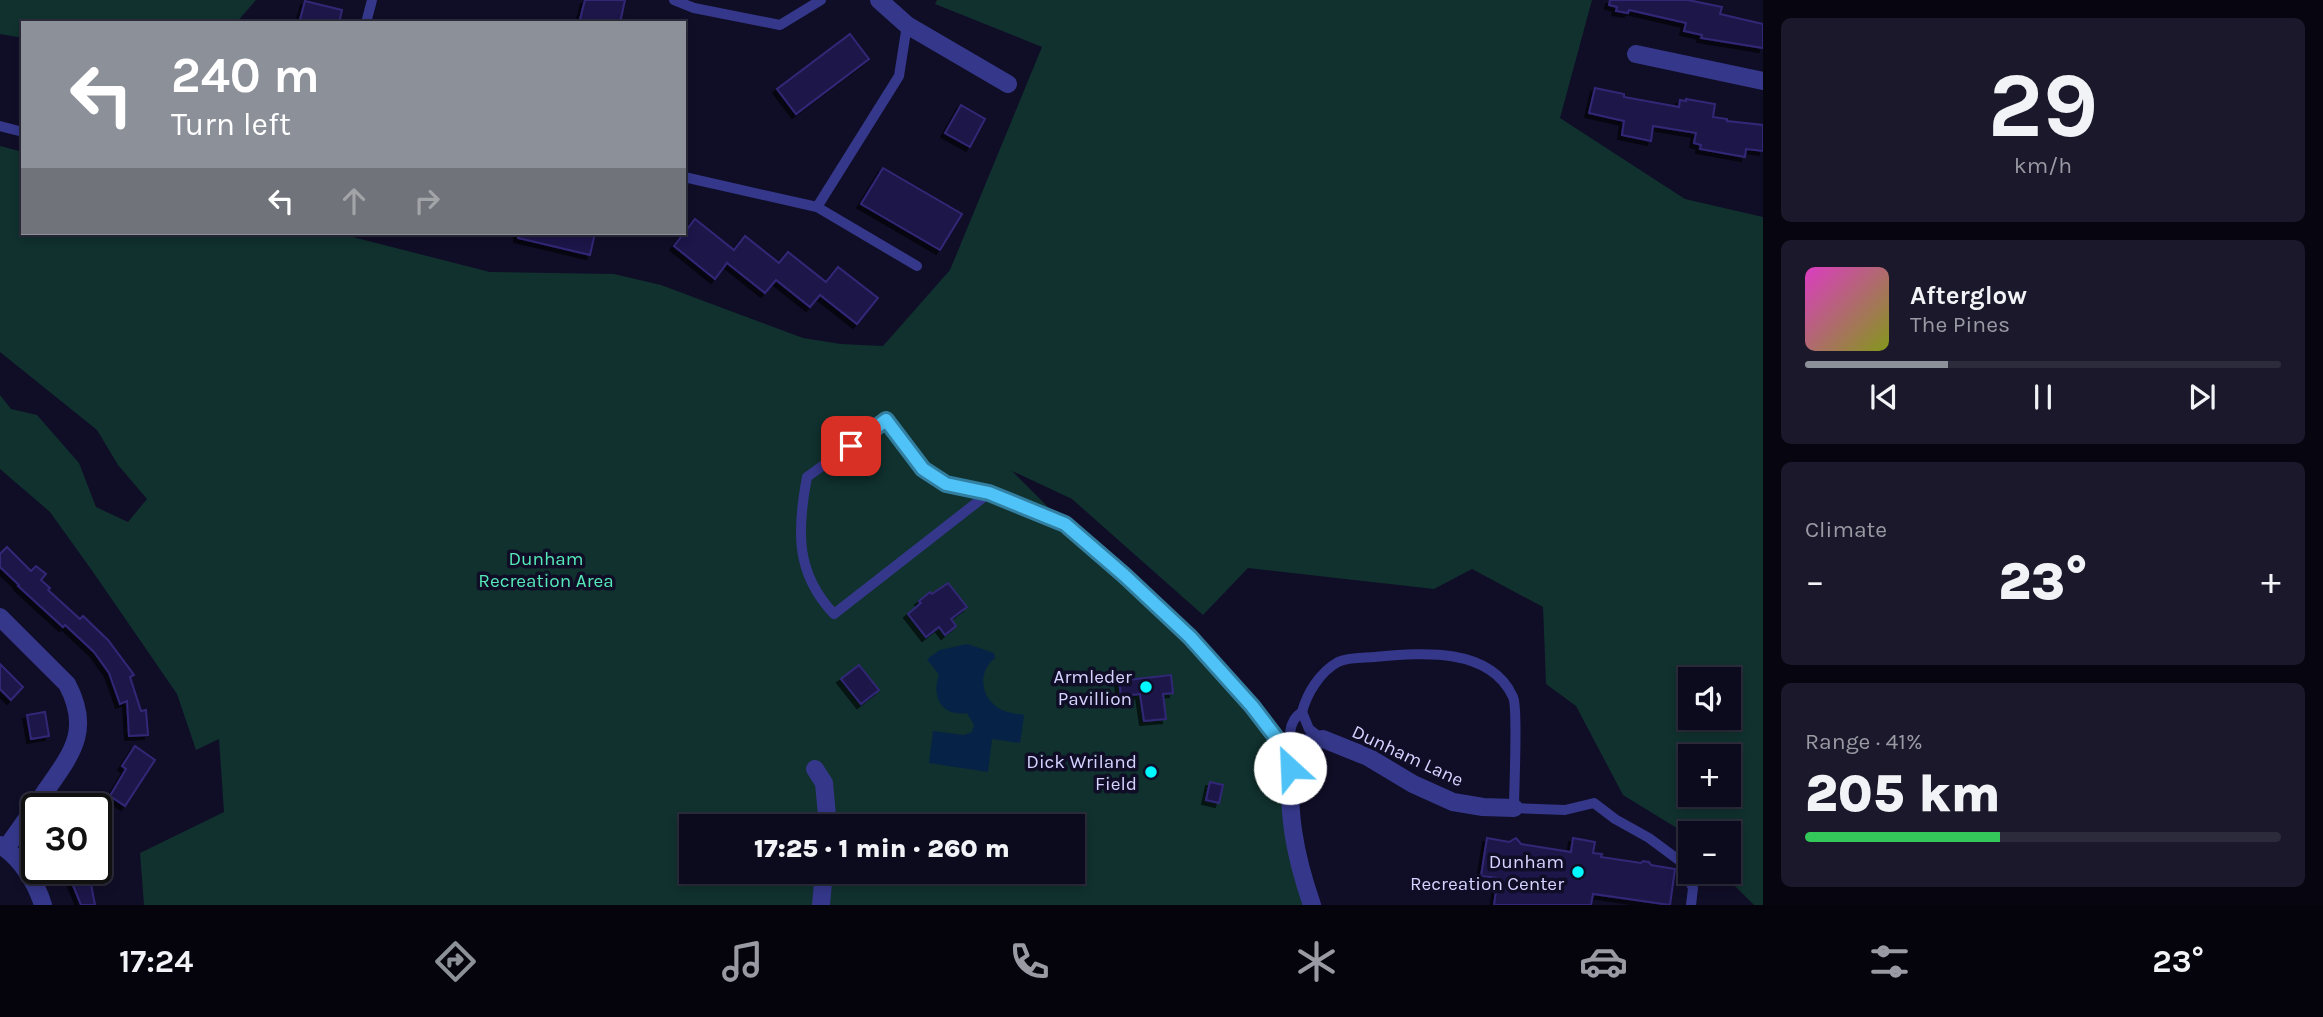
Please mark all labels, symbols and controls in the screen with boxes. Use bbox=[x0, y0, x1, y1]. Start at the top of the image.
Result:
text: 240 m bbox=[171, 47, 320, 104]
icon: left bbox=[56, 49, 147, 140]
text: 29 bbox=[1988, 53, 2098, 159]
text: Turn left bbox=[171, 106, 291, 143]
text: km/h bbox=[2014, 152, 2072, 179]
icon: left bbox=[262, 182, 300, 220]
icon: ahead bbox=[335, 182, 373, 220]
icon: right bbox=[408, 182, 446, 220]
text: Afterglow bbox=[1910, 280, 2027, 311]
text: The Pines bbox=[1910, 311, 2010, 338]
icon: previous bbox=[1865, 378, 1903, 416]
icon: pause bbox=[2024, 378, 2062, 416]
icon: next bbox=[2183, 378, 2221, 416]
pin bbox=[821, 416, 881, 476]
icon: arrive bbox=[832, 427, 870, 465]
text: Climate bbox=[1805, 516, 1887, 543]
park label: Dunham Recreation Area bbox=[478, 548, 614, 592]
text: 23° bbox=[1998, 551, 2088, 612]
text: − bbox=[1805, 559, 1825, 604]
text: + bbox=[2261, 559, 2281, 604]
place label: Armleder Pavillion bbox=[1053, 666, 1132, 710]
map controls bbox=[1678, 667, 1741, 884]
button: sound bbox=[1678, 667, 1741, 730]
marker: Armleder Pavillion bbox=[1138, 679, 1154, 695]
street label: Dunham Lane bbox=[1348, 721, 1467, 791]
text: Range · 41% bbox=[1805, 728, 1923, 755]
position arrow bbox=[1253, 731, 1327, 805]
button: + bbox=[1678, 744, 1741, 807]
place label: Dick Wriland Field bbox=[1026, 751, 1137, 795]
text: 205 km bbox=[1805, 763, 2001, 824]
marker: Dick Wriland Field bbox=[1143, 764, 1159, 780]
speed limit sign: 30 bbox=[21, 793, 112, 884]
button: − bbox=[1678, 821, 1741, 884]
text: 17:25 · 1 min · 260 m bbox=[754, 833, 1010, 864]
place label: Dunham Recreation Center bbox=[1410, 851, 1564, 895]
marker: Dunham Recreation Center bbox=[1570, 864, 1586, 880]
icon: directions bbox=[431, 937, 480, 986]
icon: music bbox=[718, 937, 767, 986]
icon: phone bbox=[1005, 937, 1054, 986]
icon: climate bbox=[1292, 937, 1341, 986]
icon: car bbox=[1579, 937, 1628, 986]
icon: filters bbox=[1865, 937, 1914, 986]
text: 17:24 bbox=[119, 943, 193, 980]
text: 23° bbox=[2152, 943, 2204, 980]

